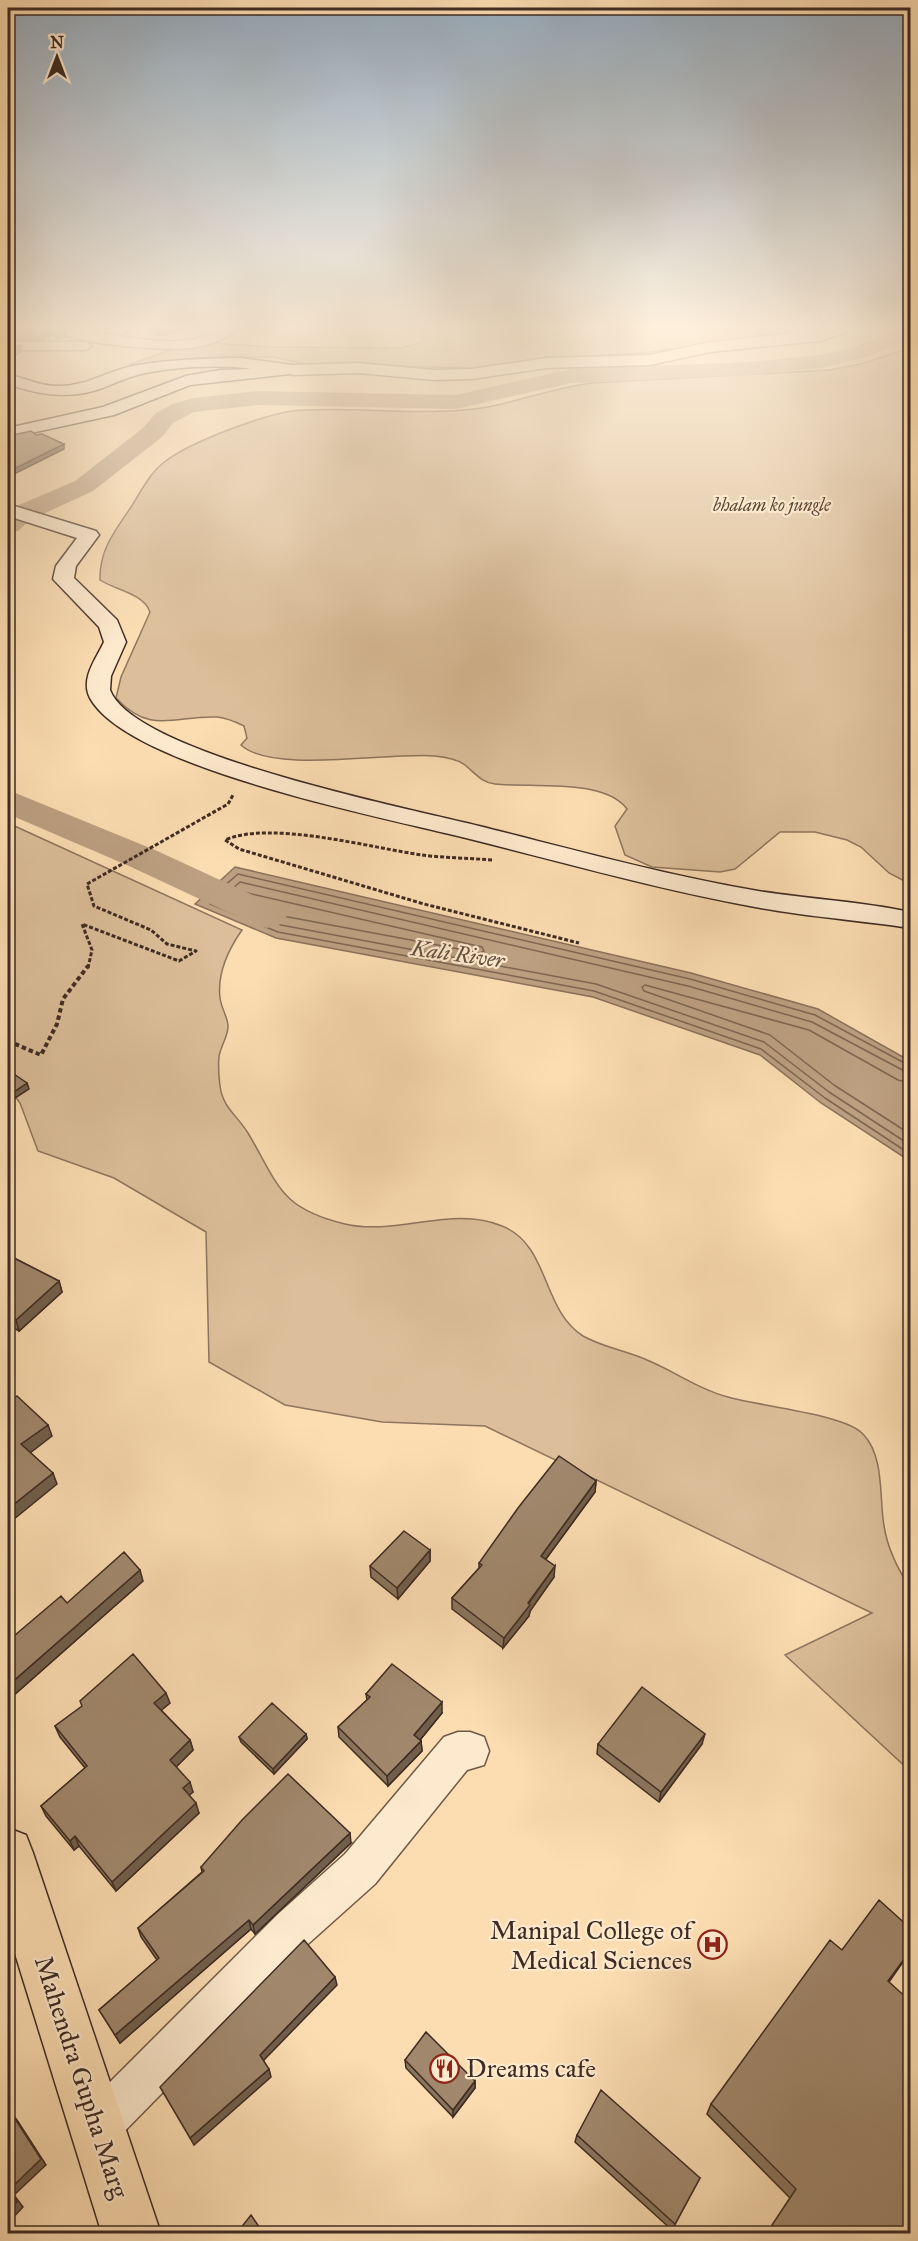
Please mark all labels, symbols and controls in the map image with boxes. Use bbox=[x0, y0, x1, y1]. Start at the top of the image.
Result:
north arrow bbox=[27, 27, 87, 87]
text: N bbox=[50, 33, 64, 52]
park label: bhalam ko jungle bbox=[712, 494, 832, 516]
water label: Kali River bbox=[409, 934, 508, 974]
place label: Manipal College of Medical Sciences bbox=[490, 1914, 696, 1976]
hospital icon: Manipal College of Medical Sciences bbox=[697, 1929, 729, 1961]
street label: Mahendra Gupha Marg bbox=[28, 1952, 137, 2203]
restaurant icon: Dreams cafe bbox=[429, 2052, 461, 2084]
place label: Dreams cafe bbox=[466, 2052, 596, 2084]

